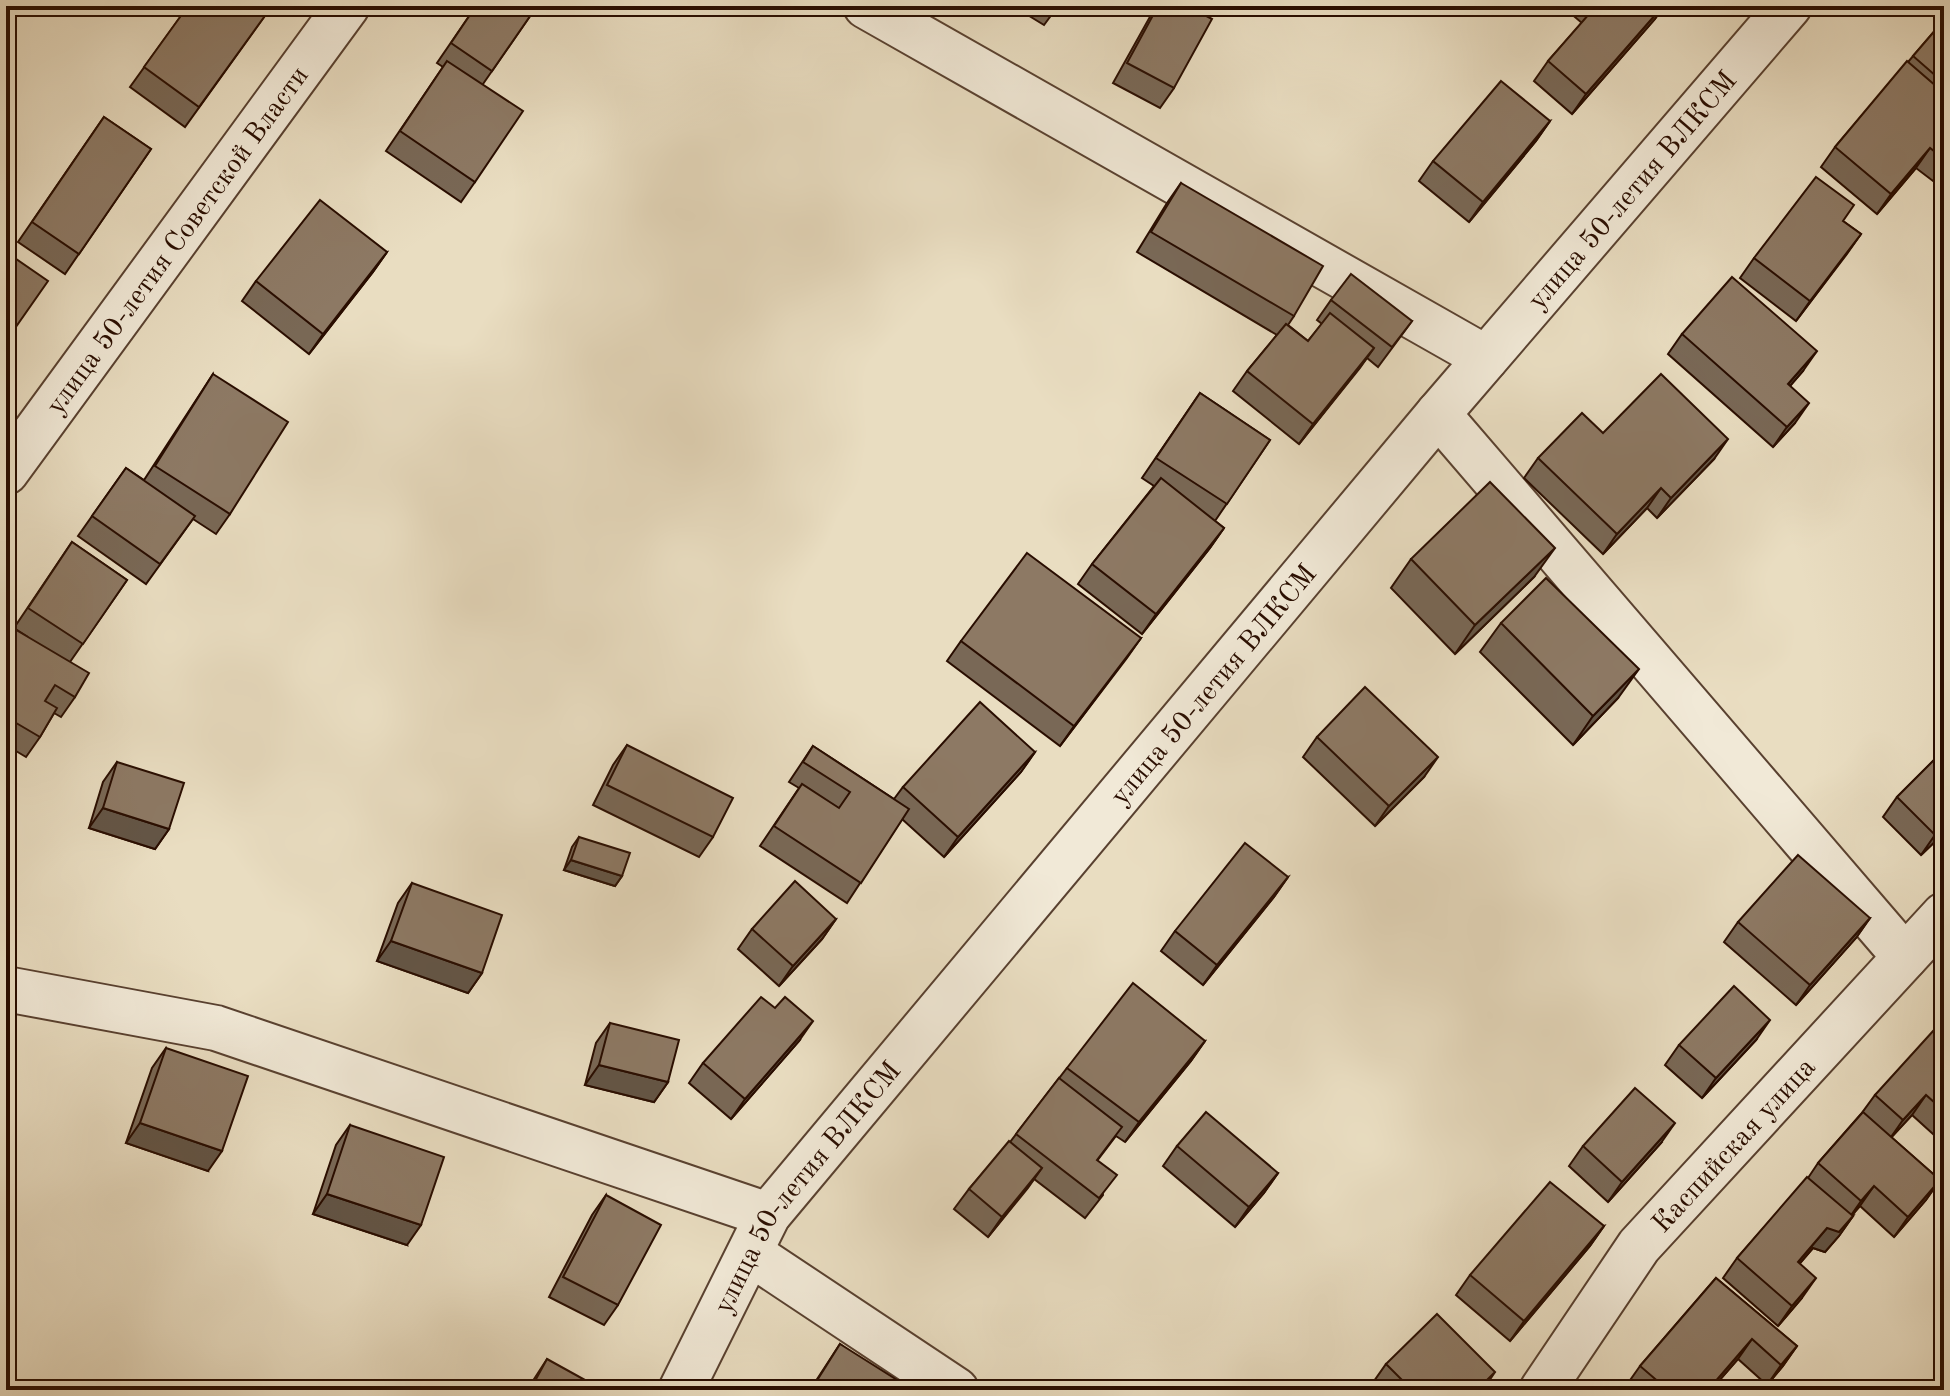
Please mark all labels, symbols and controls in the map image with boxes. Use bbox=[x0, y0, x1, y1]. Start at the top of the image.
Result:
street label: улица 50-летия Советской Власти bbox=[42, 62, 315, 420]
street label: улица 50-летия ВЛКСМ bbox=[1524, 67, 1743, 316]
street label: улица 50-летия ВЛКСМ bbox=[1106, 560, 1323, 811]
street label: Каспийская улица bbox=[1648, 1053, 1822, 1239]
street label: улица 50-летия ВЛКСМ bbox=[710, 1057, 907, 1319]

